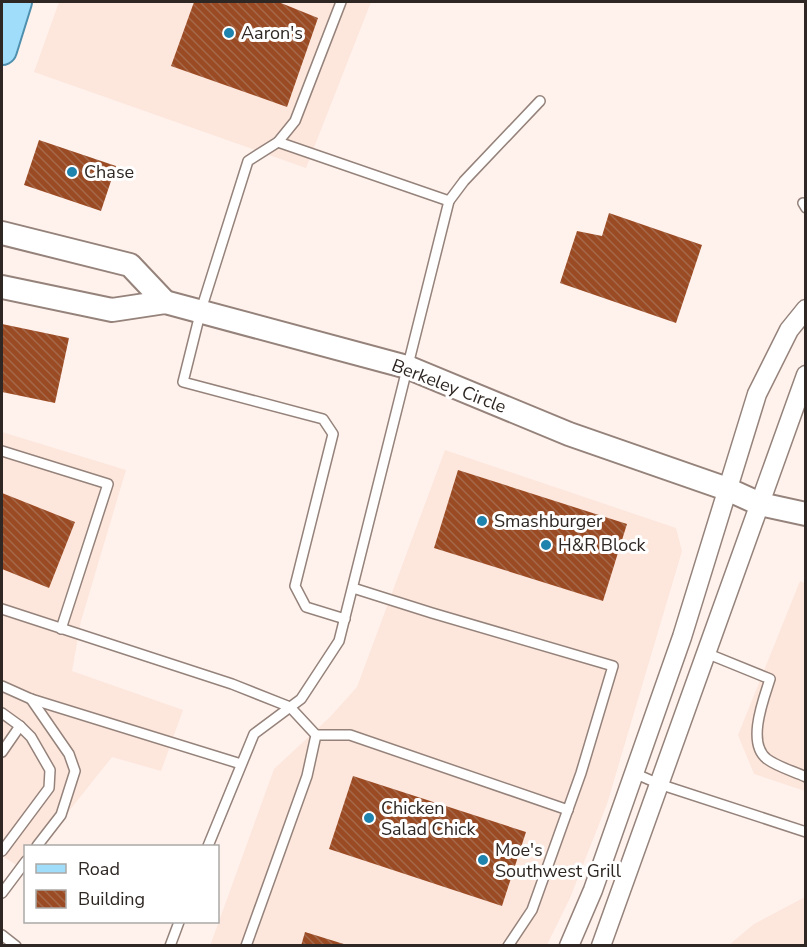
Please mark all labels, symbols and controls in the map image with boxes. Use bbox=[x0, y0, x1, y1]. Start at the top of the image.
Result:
place label: Aaron's bbox=[241, 21, 303, 45]
marker: Aaron's bbox=[222, 26, 236, 40]
place label: Chase bbox=[84, 160, 134, 184]
marker: Chase bbox=[65, 165, 79, 179]
street label: Berkeley Circle bbox=[388, 353, 510, 419]
place label: Smashburger bbox=[494, 509, 603, 533]
marker: Smashburger bbox=[475, 514, 489, 528]
place label: H&R Block bbox=[558, 533, 647, 557]
marker: H&R Block bbox=[539, 538, 553, 552]
place label: Chicken Salad Chick bbox=[381, 796, 476, 841]
marker: Chicken Salad Chick bbox=[362, 811, 376, 825]
place label: Moe's Southwest Grill bbox=[495, 838, 622, 883]
legend bbox=[24, 845, 219, 923]
marker: Moe's Southwest Grill bbox=[476, 853, 490, 867]
text: Road bbox=[78, 857, 120, 881]
text: Building bbox=[78, 887, 145, 911]

